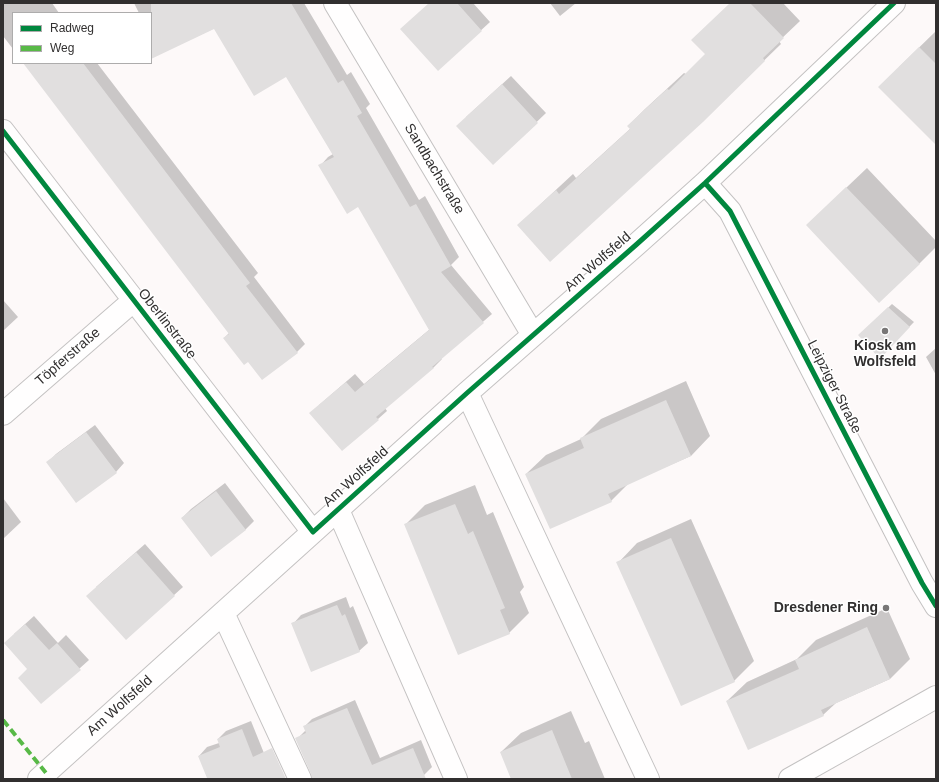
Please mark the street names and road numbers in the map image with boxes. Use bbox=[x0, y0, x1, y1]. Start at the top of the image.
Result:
street label: Sandbachstraße bbox=[400, 121, 468, 217]
street label: Am Wolfsfeld bbox=[561, 229, 635, 295]
street label: Oberlinstraße bbox=[134, 285, 200, 363]
street label: Töpferstraße bbox=[32, 324, 104, 390]
street label: Leipziger Straße bbox=[803, 337, 865, 437]
street label: Am Wolfsfeld bbox=[320, 443, 392, 511]
street label: Am Wolfsfeld bbox=[84, 672, 156, 740]

